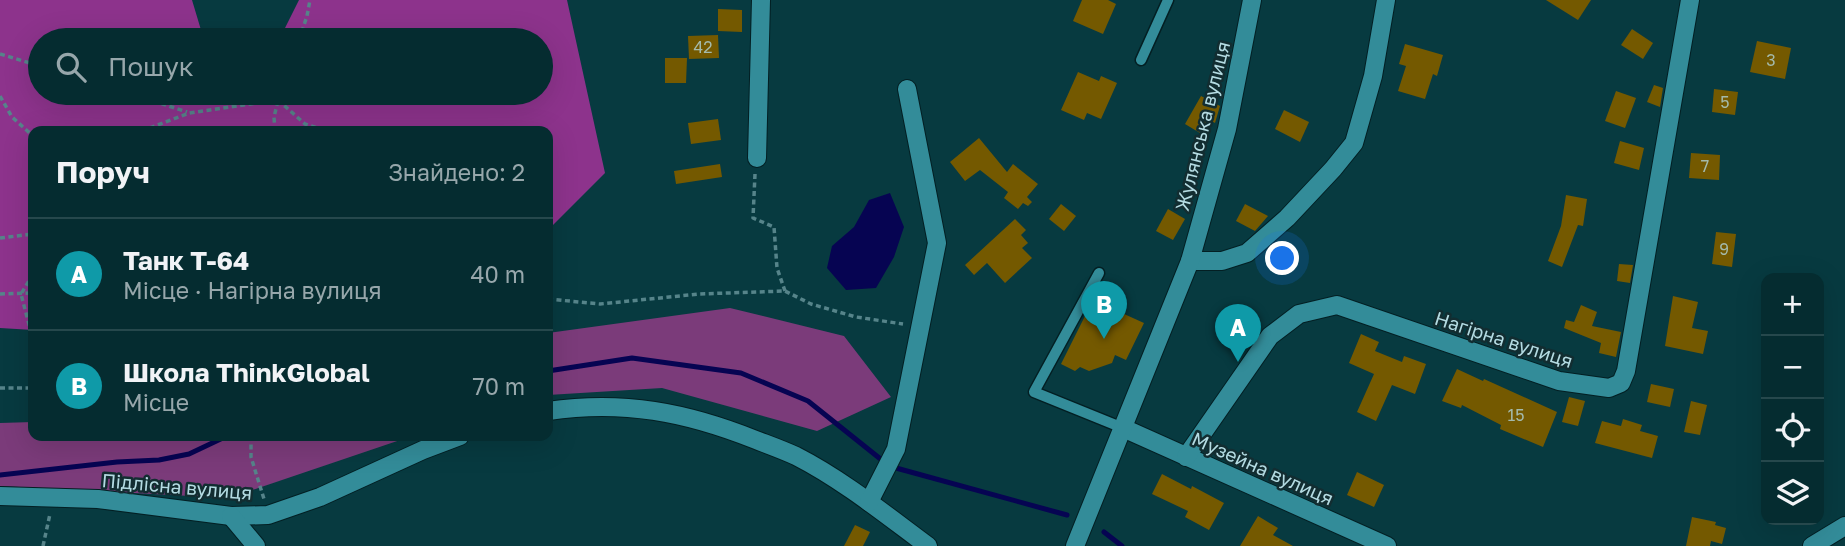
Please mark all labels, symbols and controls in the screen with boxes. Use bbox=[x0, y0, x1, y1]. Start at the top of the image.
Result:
search box bbox=[28, 28, 553, 105]
house number: 42 bbox=[693, 37, 713, 57]
street label: Жулянська вулиця bbox=[1170, 39, 1234, 213]
icon: search bbox=[52, 48, 90, 86]
house number: 3 bbox=[1766, 50, 1776, 70]
text: Пошук bbox=[108, 51, 194, 82]
house number: 5 bbox=[1720, 92, 1730, 112]
text: Поруч bbox=[56, 154, 150, 190]
house number: 7 bbox=[1701, 156, 1709, 176]
text: Знайдено: 2 bbox=[388, 158, 525, 186]
house number: 9 bbox=[1719, 239, 1729, 259]
your location bbox=[1265, 241, 1299, 275]
text: Танк Т-64 bbox=[123, 245, 249, 276]
text: A bbox=[71, 260, 87, 288]
text: 40 m bbox=[471, 260, 525, 288]
map controls bbox=[1761, 273, 1824, 525]
button: + bbox=[1761, 273, 1824, 336]
text: Місце · Нагірна вулиця bbox=[123, 276, 382, 304]
pin: B bbox=[1081, 281, 1127, 339]
pin: A bbox=[1215, 304, 1261, 362]
street label: Нагірна вулиця bbox=[1432, 306, 1576, 372]
button: − bbox=[1761, 336, 1824, 399]
text: Школа ThinkGlobal bbox=[123, 357, 370, 388]
text: B bbox=[71, 372, 87, 400]
text: 70 m bbox=[472, 372, 525, 400]
text: Місце bbox=[123, 388, 189, 416]
button: locate bbox=[1761, 399, 1824, 462]
house number: 15 bbox=[1507, 405, 1525, 425]
street label: Музейна вулиця bbox=[1189, 427, 1337, 509]
button: layers bbox=[1761, 462, 1824, 525]
street label: Підлісна вулиця bbox=[101, 468, 253, 504]

